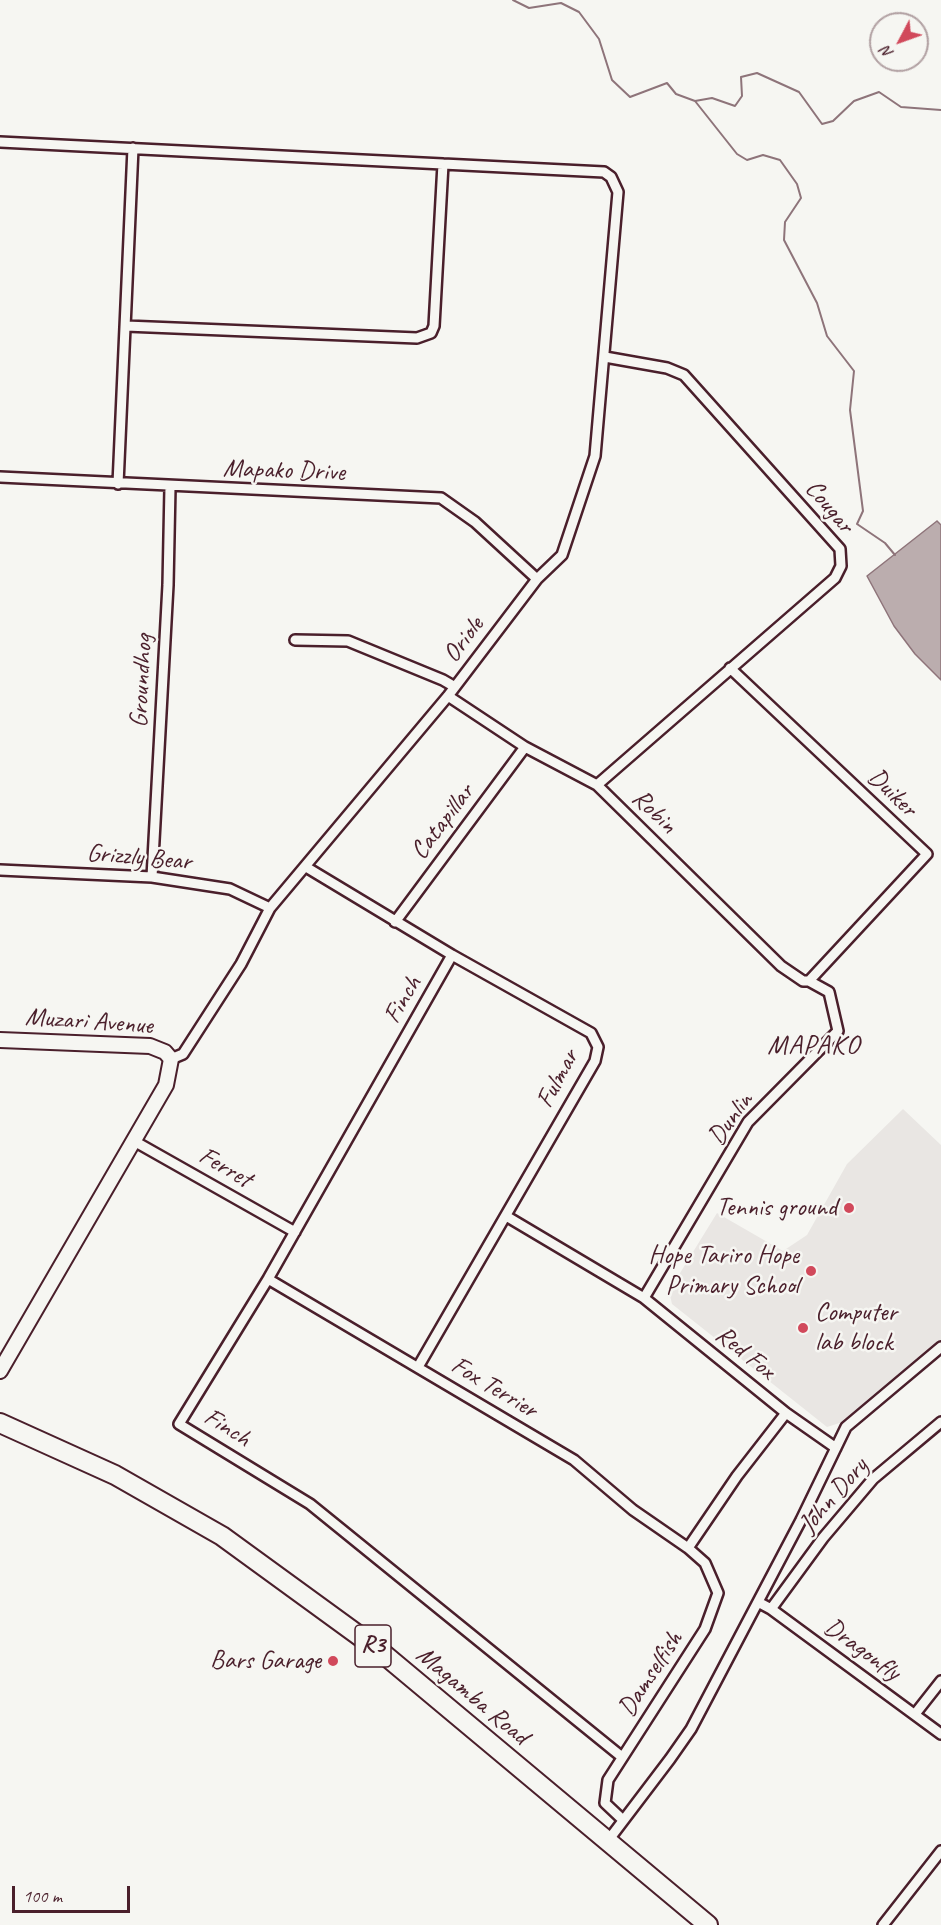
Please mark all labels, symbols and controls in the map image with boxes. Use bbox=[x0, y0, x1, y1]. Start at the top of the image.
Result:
north arrow bbox=[869, 12, 929, 72]
text: N bbox=[876, 42, 898, 63]
street label: Mapako Drive bbox=[222, 453, 346, 489]
street label: Cougar bbox=[798, 474, 860, 540]
street label: Oriole bbox=[437, 611, 491, 669]
street label: Groundhog bbox=[124, 634, 160, 728]
street label: Duiker bbox=[861, 762, 923, 824]
street label: Catapillar bbox=[404, 778, 482, 866]
street label: Robin bbox=[625, 783, 683, 841]
street label: Grizzly Bear bbox=[85, 838, 193, 878]
street label: Finch bbox=[377, 971, 429, 1029]
street label: Muzari Avenue bbox=[24, 1002, 154, 1042]
district label: MAPAKO bbox=[767, 1030, 861, 1062]
street label: Fulmar bbox=[530, 1045, 586, 1113]
street label: Dunlin bbox=[702, 1087, 760, 1151]
street label: Ferret bbox=[193, 1141, 257, 1195]
place label: Tennis ground bbox=[716, 1192, 837, 1224]
marker: Tennis ground bbox=[842, 1201, 856, 1215]
place label: Hope Tariro Hope Primary School bbox=[649, 1240, 799, 1302]
marker: Hope Tariro Hope Primary School bbox=[804, 1264, 818, 1278]
place label: Computer lab block bbox=[815, 1297, 897, 1358]
street label: Red Fox bbox=[709, 1319, 781, 1387]
marker: Computer lab block bbox=[796, 1321, 810, 1335]
street label: Fox Terrier bbox=[445, 1350, 543, 1426]
street label: Finch bbox=[198, 1402, 256, 1454]
street label: John Dory bbox=[793, 1452, 875, 1540]
street label: Dragonfly bbox=[818, 1612, 906, 1688]
road number: R3 bbox=[355, 1625, 391, 1667]
street label: Damselfish bbox=[612, 1626, 690, 1722]
street label: Magamba Road bbox=[409, 1640, 535, 1752]
place label: Bars Garage bbox=[210, 1645, 321, 1677]
marker: Bars Garage bbox=[326, 1654, 340, 1668]
scale bar bbox=[15, 1874, 134, 1912]
text: 100 m bbox=[23, 1885, 62, 1907]

